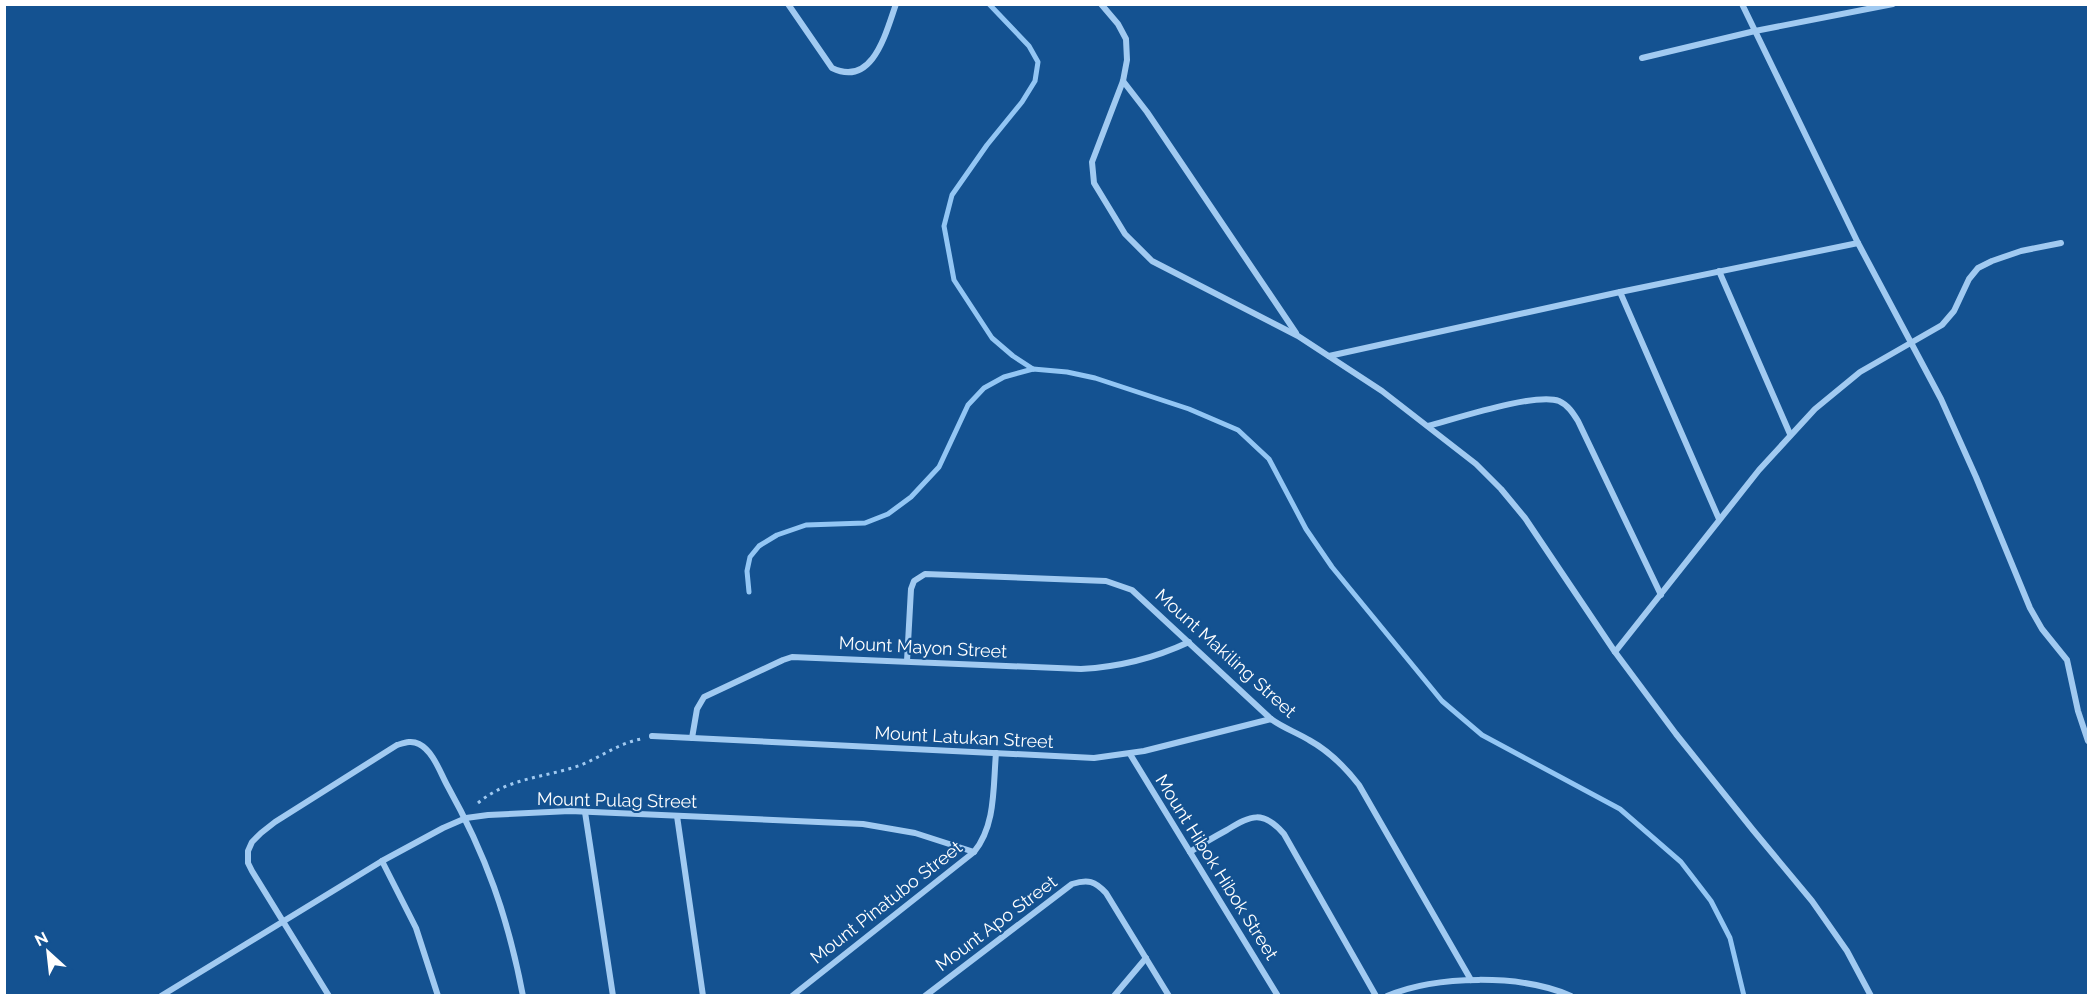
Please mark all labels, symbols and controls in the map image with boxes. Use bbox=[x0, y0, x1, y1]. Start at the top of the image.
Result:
street label: Mount Makiling Street bbox=[1151, 584, 1301, 722]
street label: Mount Mayon Street bbox=[838, 632, 1008, 662]
street label: Mount Latukan Street bbox=[874, 722, 1054, 752]
street label: Mount Hibok Hibok Street bbox=[1151, 771, 1283, 963]
street label: Mount Pulag Street bbox=[537, 788, 697, 812]
street label: Mount Pinatubo Street bbox=[806, 836, 966, 968]
street label: Mount Apo Street bbox=[931, 871, 1061, 975]
north arrow bbox=[18, 922, 78, 982]
text: N bbox=[32, 928, 51, 950]

